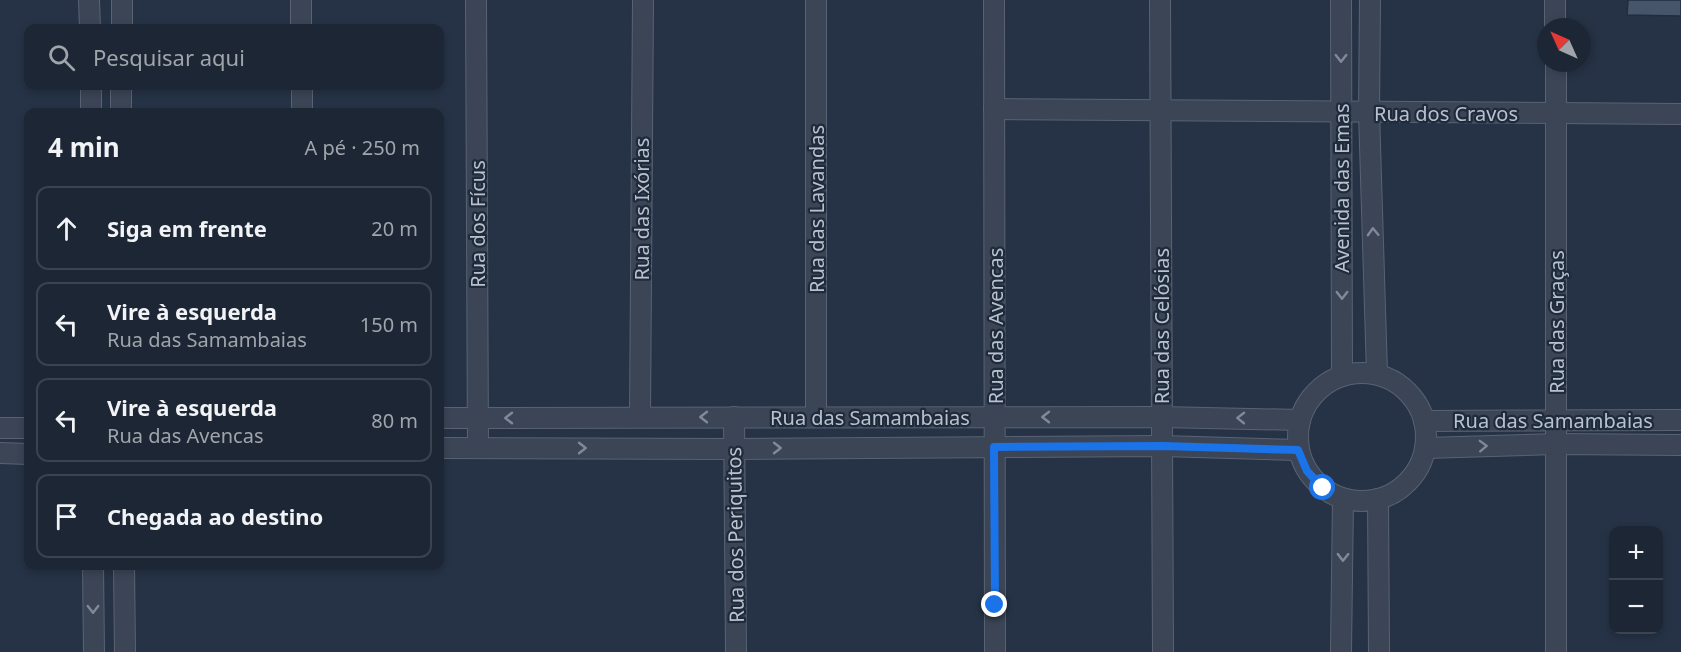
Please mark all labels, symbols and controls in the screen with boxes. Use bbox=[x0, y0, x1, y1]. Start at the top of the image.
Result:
north arrow bbox=[1537, 18, 1591, 72]
search box bbox=[24, 24, 444, 90]
icon: search bbox=[45, 41, 78, 74]
text: Pesquisar aqui bbox=[93, 42, 245, 72]
one-way arrow bbox=[1335, 54, 1347, 63]
street label: Rua dos Cravos bbox=[1374, 100, 1518, 127]
street label: Avenida das Emas bbox=[1328, 103, 1355, 273]
street label: Rua das Lavandas bbox=[803, 125, 830, 293]
text: 4 min bbox=[48, 129, 120, 165]
text: A pé · 250 m bbox=[304, 134, 420, 161]
street label: Rua das Ixórias bbox=[628, 138, 655, 280]
street label: Rua dos Fícus bbox=[464, 160, 491, 288]
icon: ahead bbox=[50, 212, 83, 245]
text: Siga em frente bbox=[107, 213, 267, 243]
text: 20 m bbox=[371, 215, 418, 242]
one-way arrow bbox=[1367, 227, 1379, 236]
street label: Rua das Avencas bbox=[982, 248, 1009, 404]
street label: Rua das Celósias bbox=[1148, 248, 1175, 404]
street label: Rua das Graças bbox=[1543, 250, 1570, 394]
one-way arrow bbox=[1336, 291, 1348, 300]
text: Vire à esquerda bbox=[107, 296, 277, 326]
icon: left bbox=[50, 308, 83, 341]
text: 150 m bbox=[360, 311, 418, 338]
text: Rua das Samambaias bbox=[107, 326, 307, 353]
text: Vire à esquerda bbox=[107, 392, 277, 422]
icon: left bbox=[50, 404, 83, 437]
street label: Rua das Samambaias bbox=[770, 404, 970, 431]
text: 80 m bbox=[371, 407, 418, 434]
street label: Rua das Samambaias bbox=[1453, 407, 1653, 434]
one-way arrow bbox=[700, 411, 709, 423]
one-way arrow bbox=[1042, 411, 1051, 423]
one-way arrow bbox=[505, 412, 514, 424]
one-way arrow bbox=[1237, 412, 1246, 425]
text: Rua das Avencas bbox=[107, 422, 264, 449]
one-way arrow bbox=[1479, 440, 1488, 453]
one-way arrow bbox=[577, 442, 586, 454]
one-way arrow bbox=[772, 442, 781, 454]
street label: Rua dos Periquitos bbox=[720, 447, 750, 623]
route start bbox=[1309, 474, 1335, 500]
icon: arrive bbox=[50, 500, 83, 533]
text: Chegada ao destino bbox=[107, 501, 323, 531]
map controls bbox=[1609, 526, 1663, 634]
button: + bbox=[1609, 526, 1663, 580]
one-way arrow bbox=[1337, 553, 1349, 562]
button: − bbox=[1609, 580, 1663, 634]
route end bbox=[981, 591, 1007, 617]
one-way arrow bbox=[87, 604, 99, 613]

